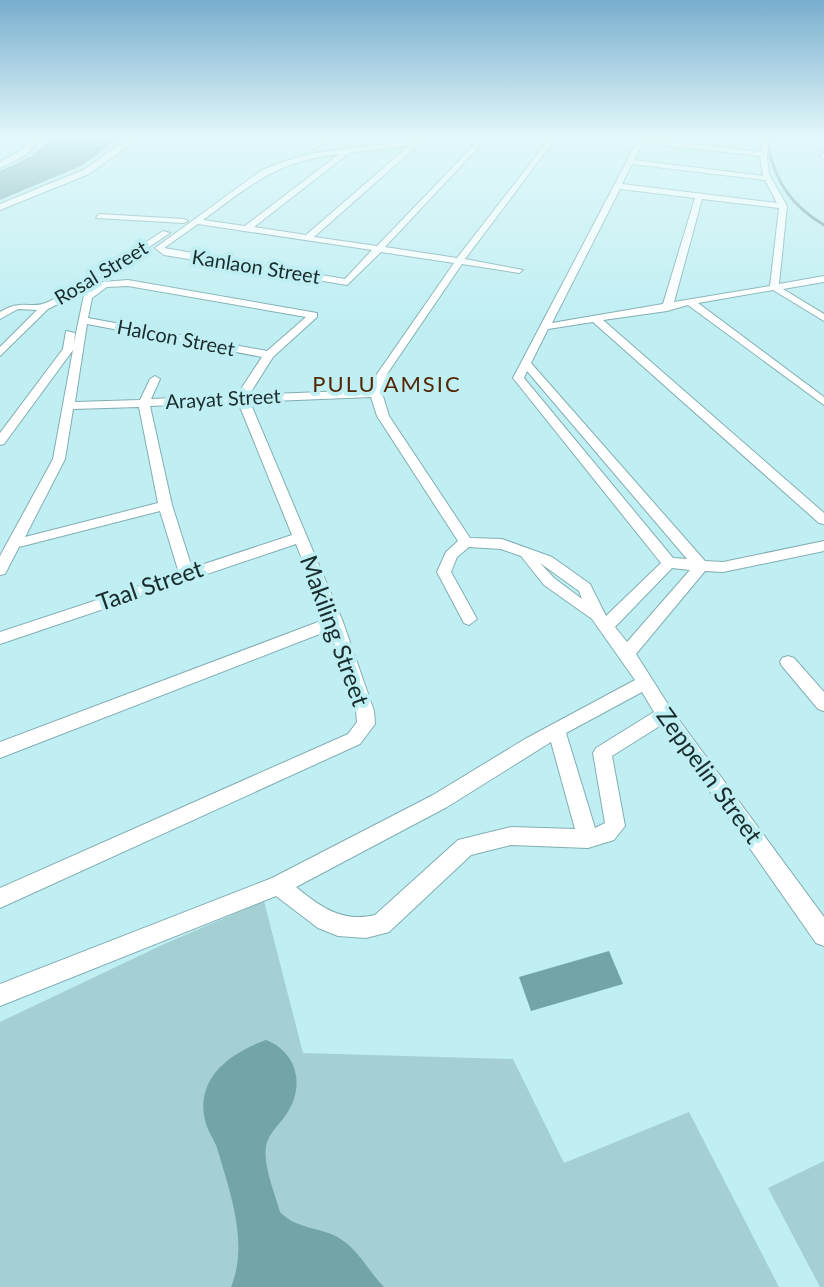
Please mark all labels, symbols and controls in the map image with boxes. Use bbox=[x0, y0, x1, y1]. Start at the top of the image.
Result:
street label: Rosal Street bbox=[50, 235, 151, 309]
street label: Kanlaon Street bbox=[190, 244, 322, 288]
street label: Halcon Street bbox=[115, 314, 237, 360]
district label: PULU AMSIC bbox=[312, 370, 462, 397]
street label: Arayat Street bbox=[165, 383, 281, 413]
street label: Makiling Street bbox=[295, 551, 376, 710]
street label: Taal Street bbox=[93, 553, 207, 616]
street label: Zeppelin Street bbox=[651, 702, 769, 849]

